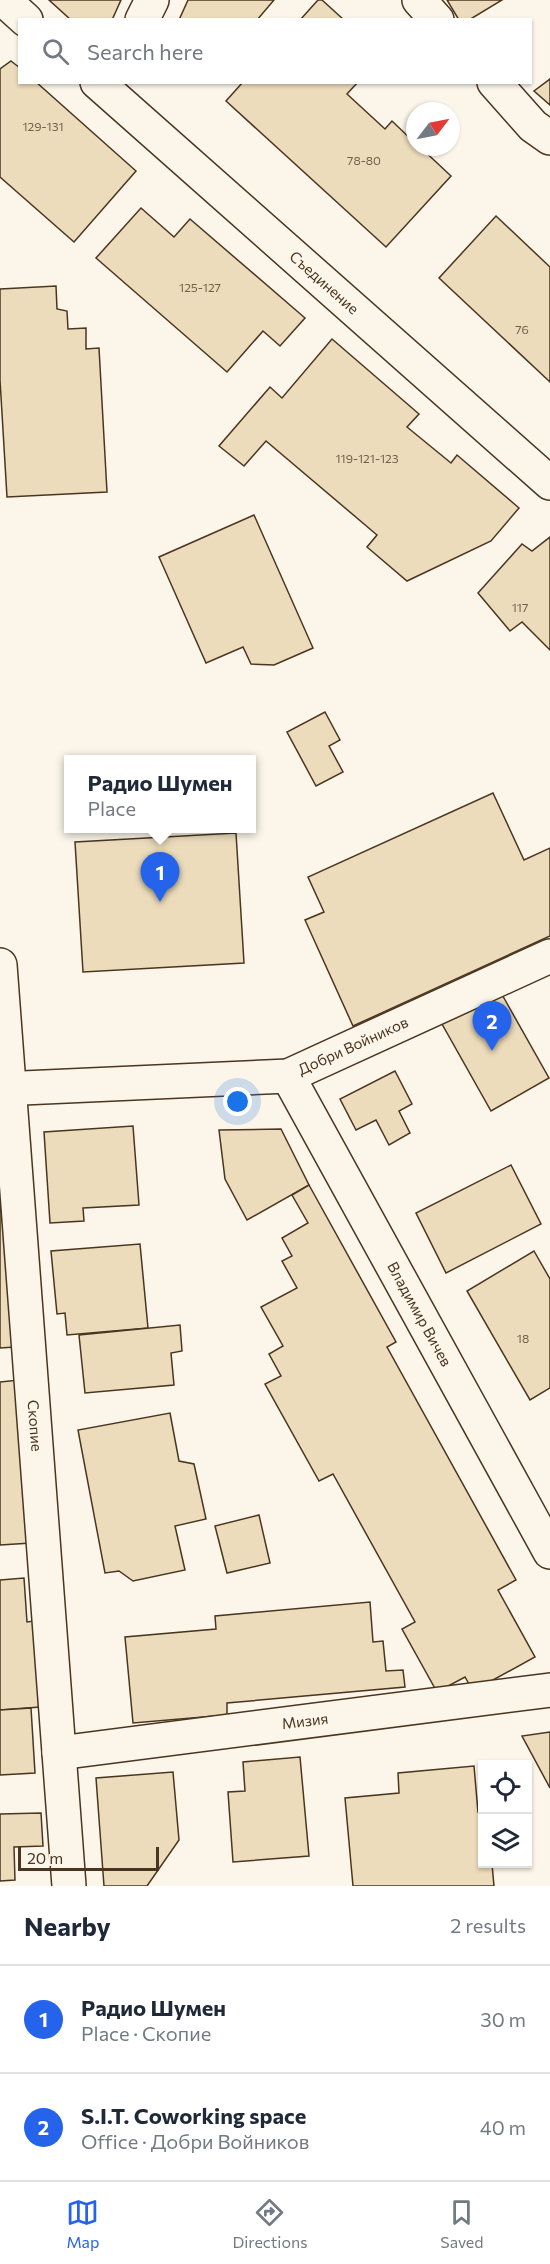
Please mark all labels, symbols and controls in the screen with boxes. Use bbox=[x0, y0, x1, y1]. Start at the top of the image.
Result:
search box bbox=[18, 18, 532, 84]
icon: search bbox=[39, 35, 72, 68]
text: Search here bbox=[87, 38, 203, 65]
north arrow bbox=[406, 102, 460, 156]
house number: 129-131 bbox=[22, 119, 64, 133]
house number: 78-80 bbox=[347, 153, 381, 167]
street label: Съединение bbox=[286, 247, 363, 317]
house number: 125-127 bbox=[179, 280, 221, 294]
house number: 76 bbox=[515, 322, 529, 336]
house number: 119-121-123 bbox=[335, 451, 399, 465]
house number: 117 bbox=[512, 600, 528, 614]
popup bbox=[64, 755, 256, 833]
text: Радио Шумен bbox=[87, 769, 233, 796]
text: Place bbox=[87, 796, 136, 820]
pin: 1 bbox=[140, 852, 180, 902]
pin: 2 bbox=[472, 1002, 512, 1051]
street label: Добри Войников bbox=[295, 1012, 411, 1078]
your location bbox=[223, 1087, 252, 1116]
street label: Владимир Вичев bbox=[384, 1258, 456, 1369]
house number: 18 bbox=[517, 1331, 529, 1345]
street label: Скопие bbox=[25, 1399, 46, 1452]
street label: Мизия bbox=[281, 1709, 329, 1732]
map controls bbox=[478, 1760, 532, 1868]
button: locate bbox=[478, 1760, 532, 1814]
button: layers bbox=[478, 1814, 532, 1868]
scale bar bbox=[18, 1844, 159, 1872]
text: 20 m bbox=[27, 1848, 63, 1867]
text: Nearby bbox=[24, 1910, 111, 1941]
text: 2 results bbox=[450, 1913, 526, 1937]
text: Радио Шумен bbox=[81, 1994, 226, 2021]
text: 1 bbox=[39, 2007, 48, 2031]
text: 30 m bbox=[480, 2007, 526, 2031]
text: Place · Скопие bbox=[81, 2021, 211, 2045]
text: S.I.T. Coworking space bbox=[81, 2102, 306, 2129]
text: 2 bbox=[38, 2115, 49, 2139]
text: 40 m bbox=[480, 2115, 526, 2139]
text: Office · Добри Войников bbox=[81, 2129, 309, 2153]
tab: Map bbox=[66, 2196, 99, 2251]
tab: Directions bbox=[232, 2196, 307, 2251]
tab: Saved bbox=[440, 2196, 484, 2251]

